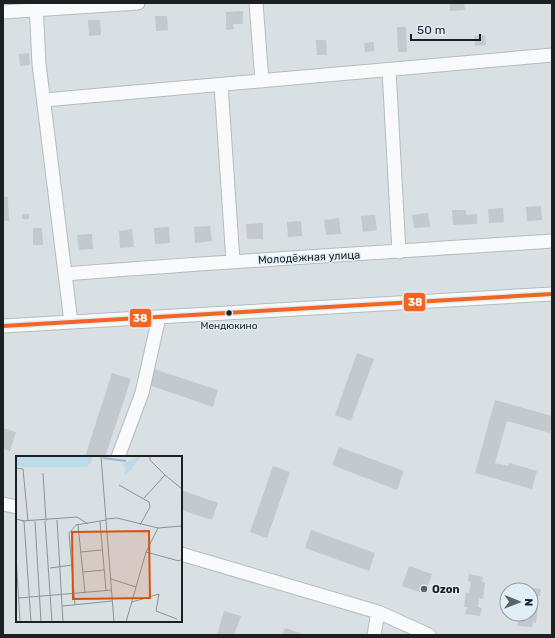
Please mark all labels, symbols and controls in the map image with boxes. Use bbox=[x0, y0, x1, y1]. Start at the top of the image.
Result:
scale bar bbox=[411, 16, 480, 42]
text: 50 m bbox=[417, 23, 445, 37]
street label: Молодёжная улица bbox=[258, 248, 360, 267]
line badge: 38 bbox=[403, 292, 426, 312]
text: 38 bbox=[408, 296, 422, 309]
line badge: 38 bbox=[129, 308, 152, 328]
marker: Мендюкино bbox=[224, 308, 234, 318]
text: 38 bbox=[133, 312, 147, 325]
place label: Мендюкино bbox=[201, 320, 258, 332]
inset map bbox=[16, 456, 182, 622]
north arrow bbox=[499, 582, 539, 622]
place label: Ozon bbox=[432, 583, 460, 596]
marker: Ozon bbox=[419, 584, 429, 594]
text: N bbox=[522, 598, 535, 606]

